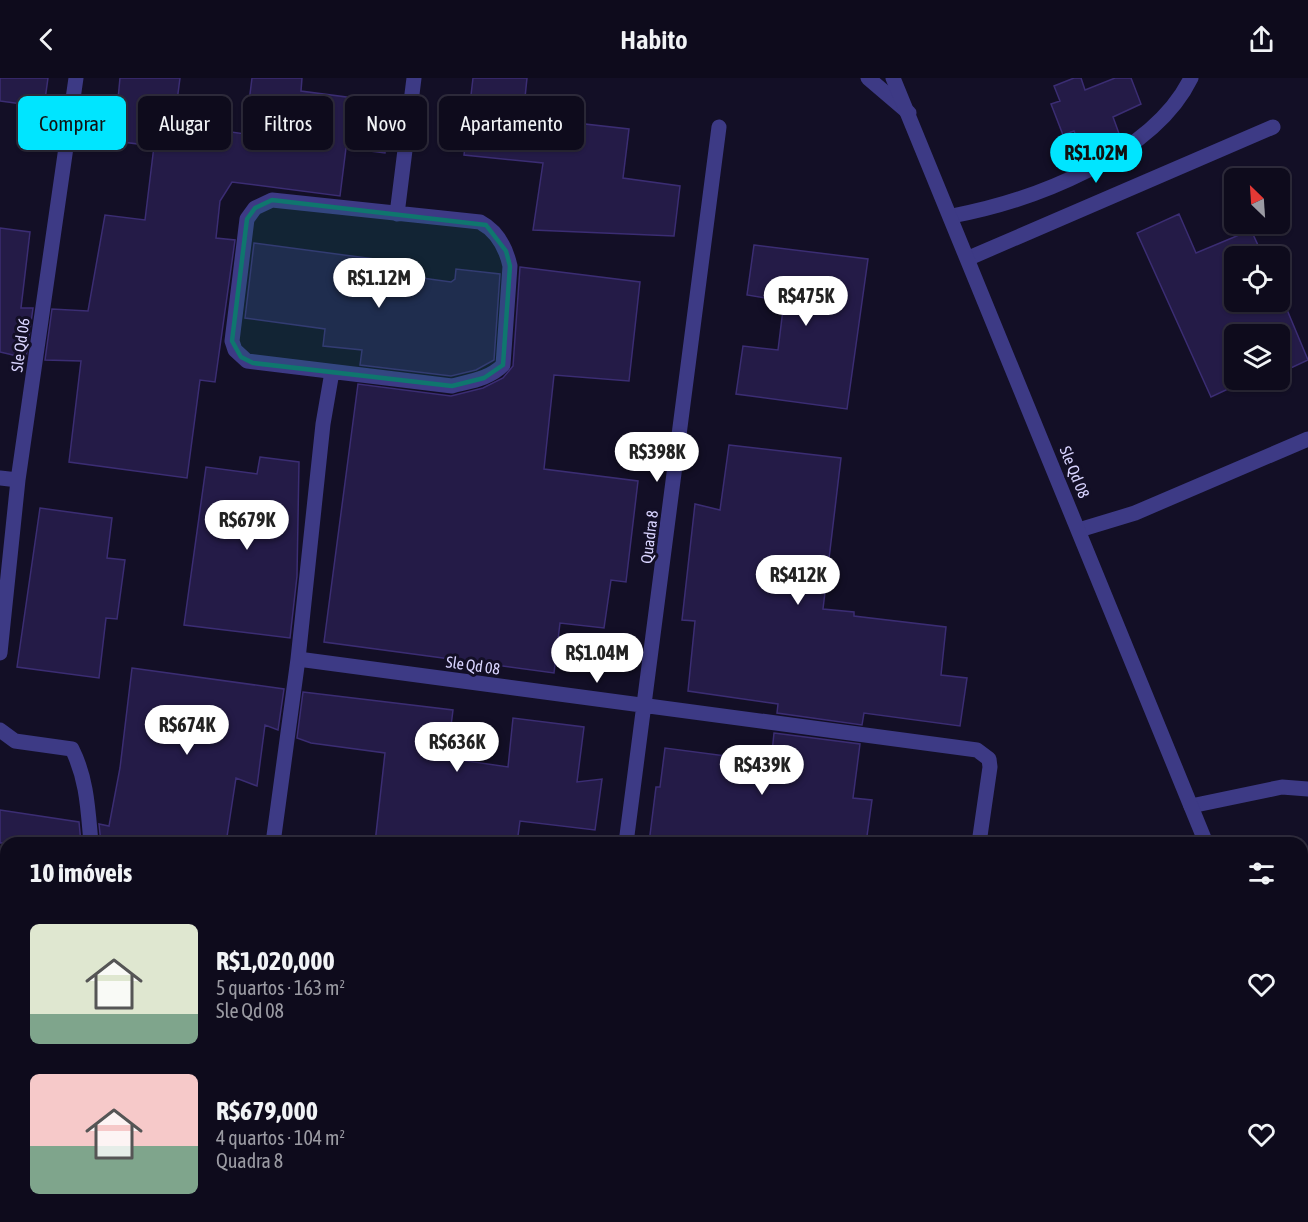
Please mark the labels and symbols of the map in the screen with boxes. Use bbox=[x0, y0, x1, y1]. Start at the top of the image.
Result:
pin: R$1.02M bbox=[1041, 133, 1151, 184]
north arrow bbox=[1224, 168, 1290, 234]
pin: R$1.12M bbox=[324, 258, 434, 309]
pin: R$475K bbox=[757, 276, 855, 327]
street label: Sle Qd 06 bbox=[7, 317, 33, 373]
pin: R$398K bbox=[608, 432, 706, 483]
street label: Sle Qd 08 bbox=[1056, 443, 1094, 501]
pin: R$679K bbox=[198, 500, 296, 551]
street label: Quadra 8 bbox=[637, 509, 661, 565]
pin: R$412K bbox=[749, 555, 847, 606]
pin: R$1.04M bbox=[542, 633, 652, 684]
street label: Sle Qd 08 bbox=[445, 652, 501, 678]
pin: R$674K bbox=[138, 705, 236, 756]
pin: R$636K bbox=[408, 722, 506, 773]
pin: R$439K bbox=[713, 745, 811, 796]

